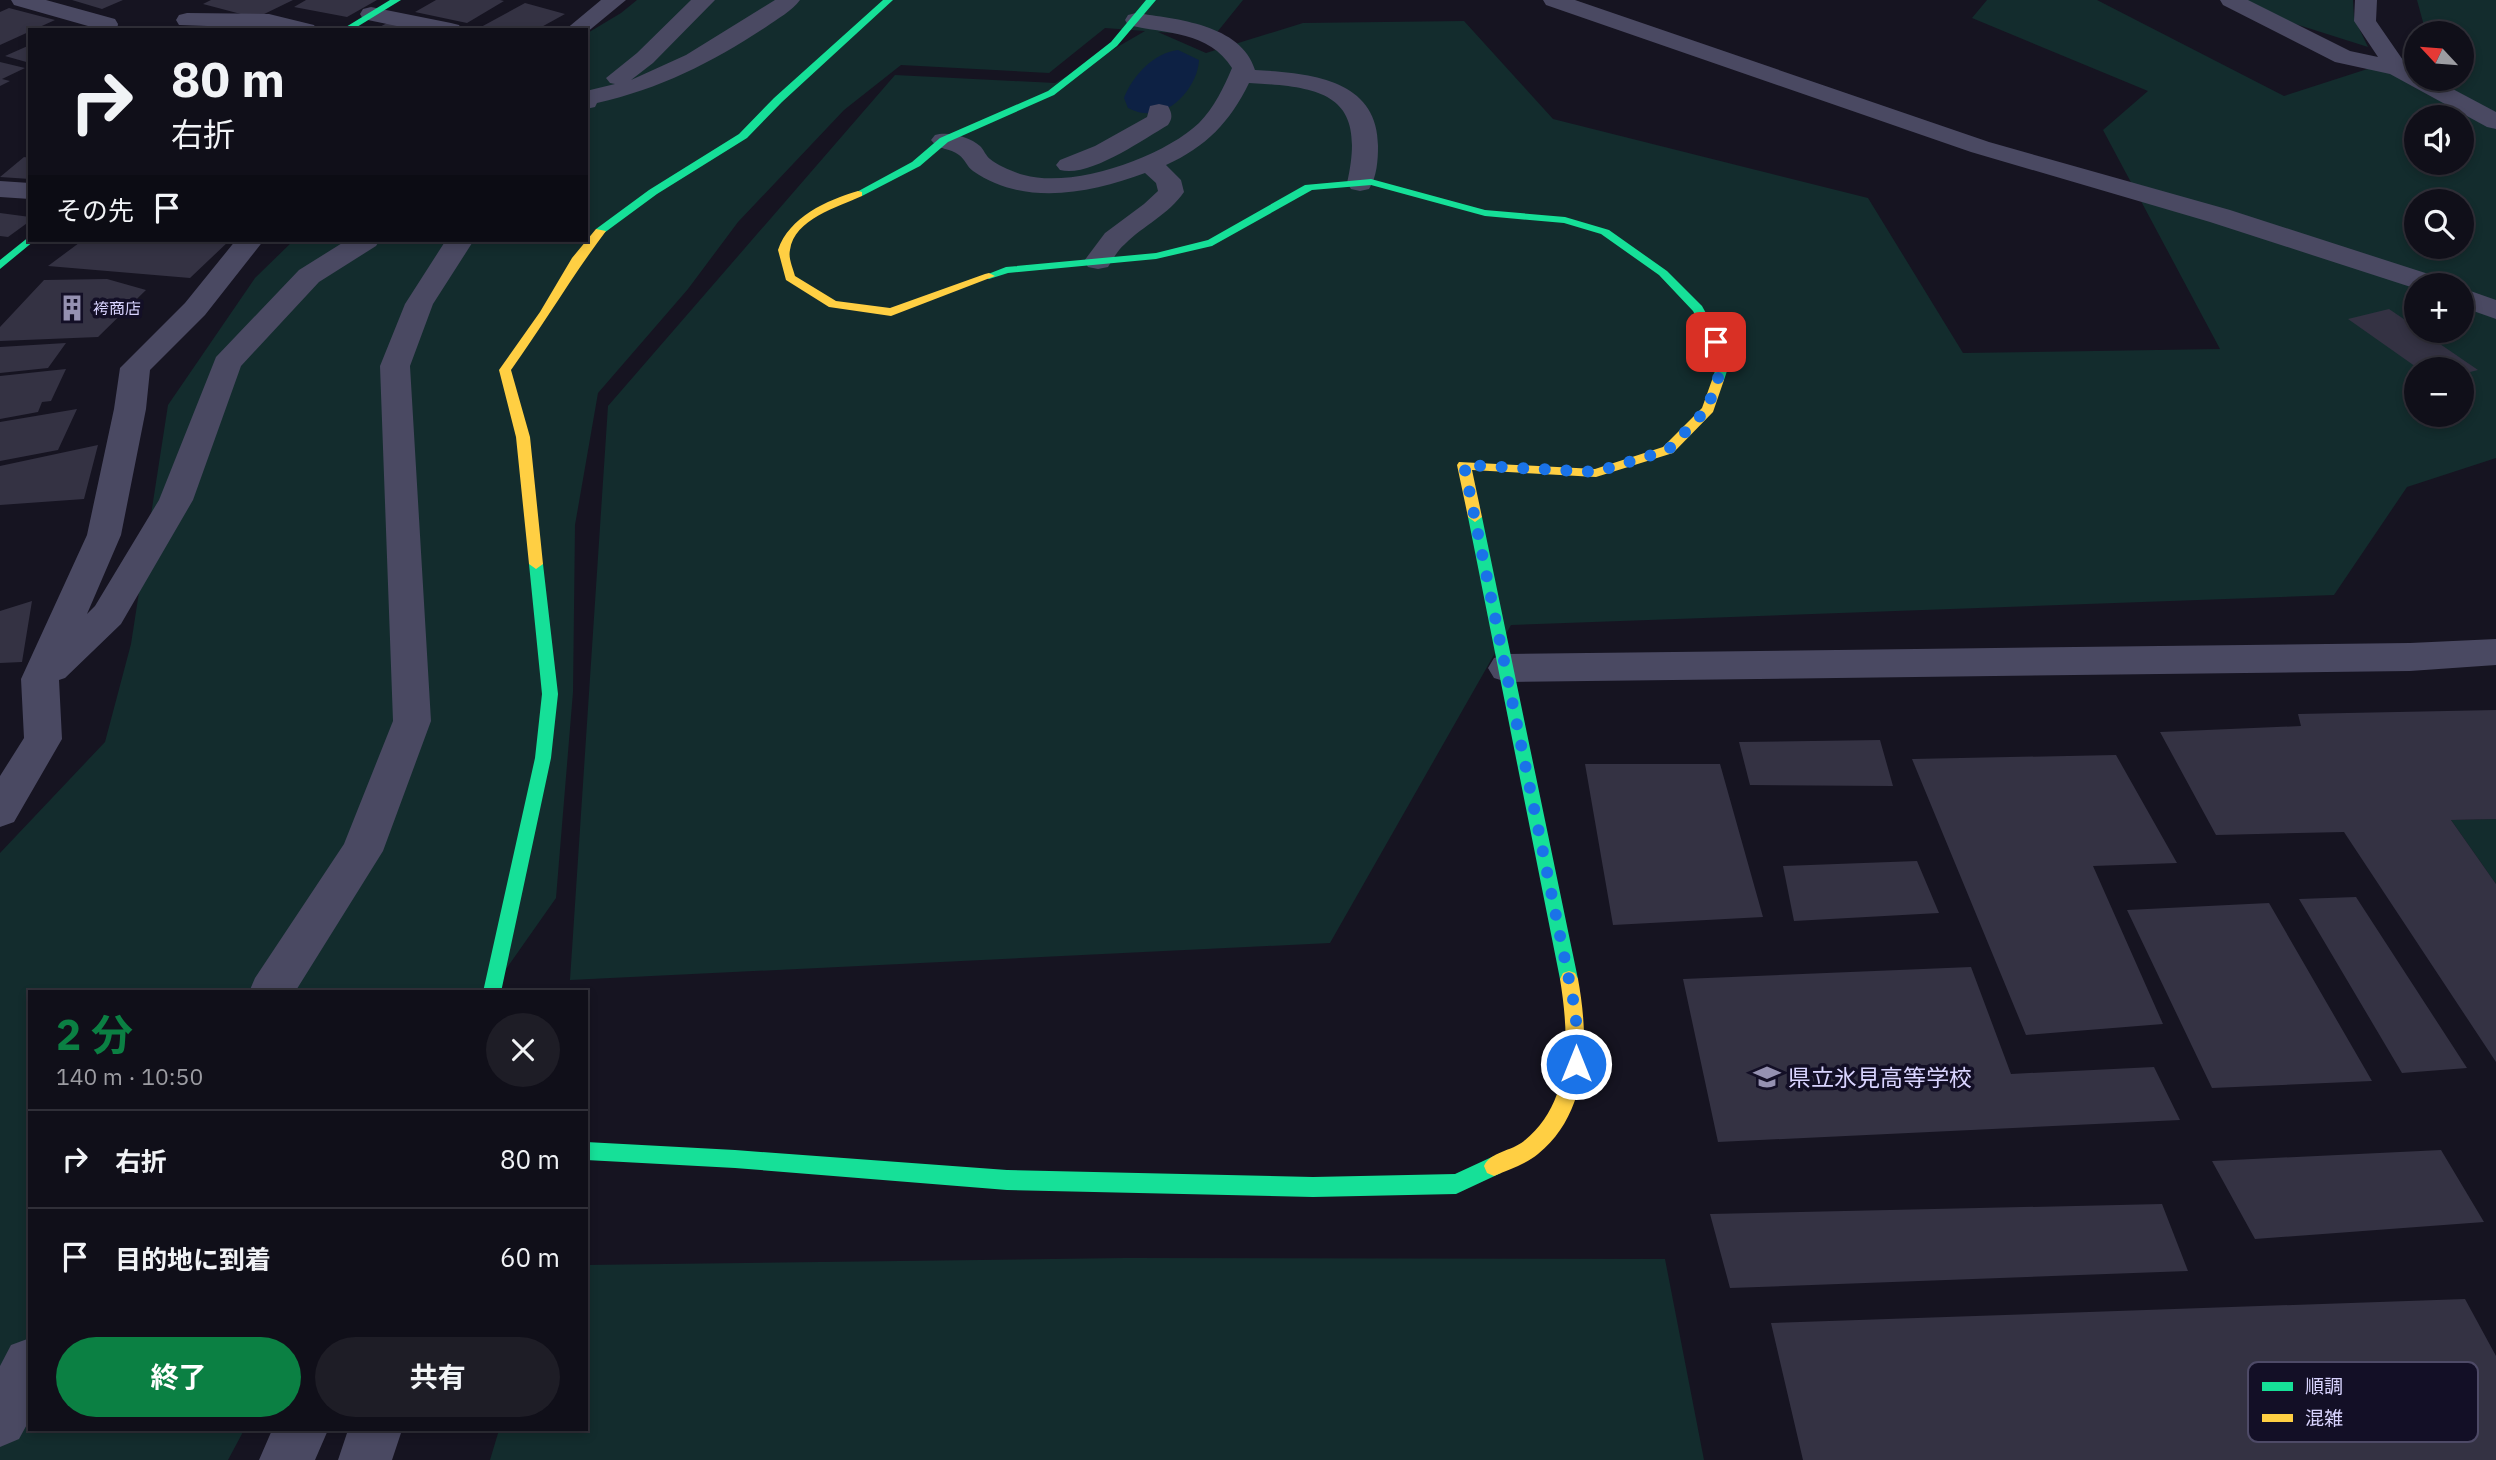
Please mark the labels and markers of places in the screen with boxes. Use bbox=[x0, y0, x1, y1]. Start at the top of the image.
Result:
building icon: 袴商店 bbox=[57, 293, 87, 323]
place label: 袴商店 bbox=[93, 298, 141, 318]
pin bbox=[1686, 312, 1746, 372]
school or university icon: 県立氷見高等学校 bbox=[1752, 1062, 1782, 1092]
place label: 県立氷見高等学校 bbox=[1788, 1062, 1972, 1092]

